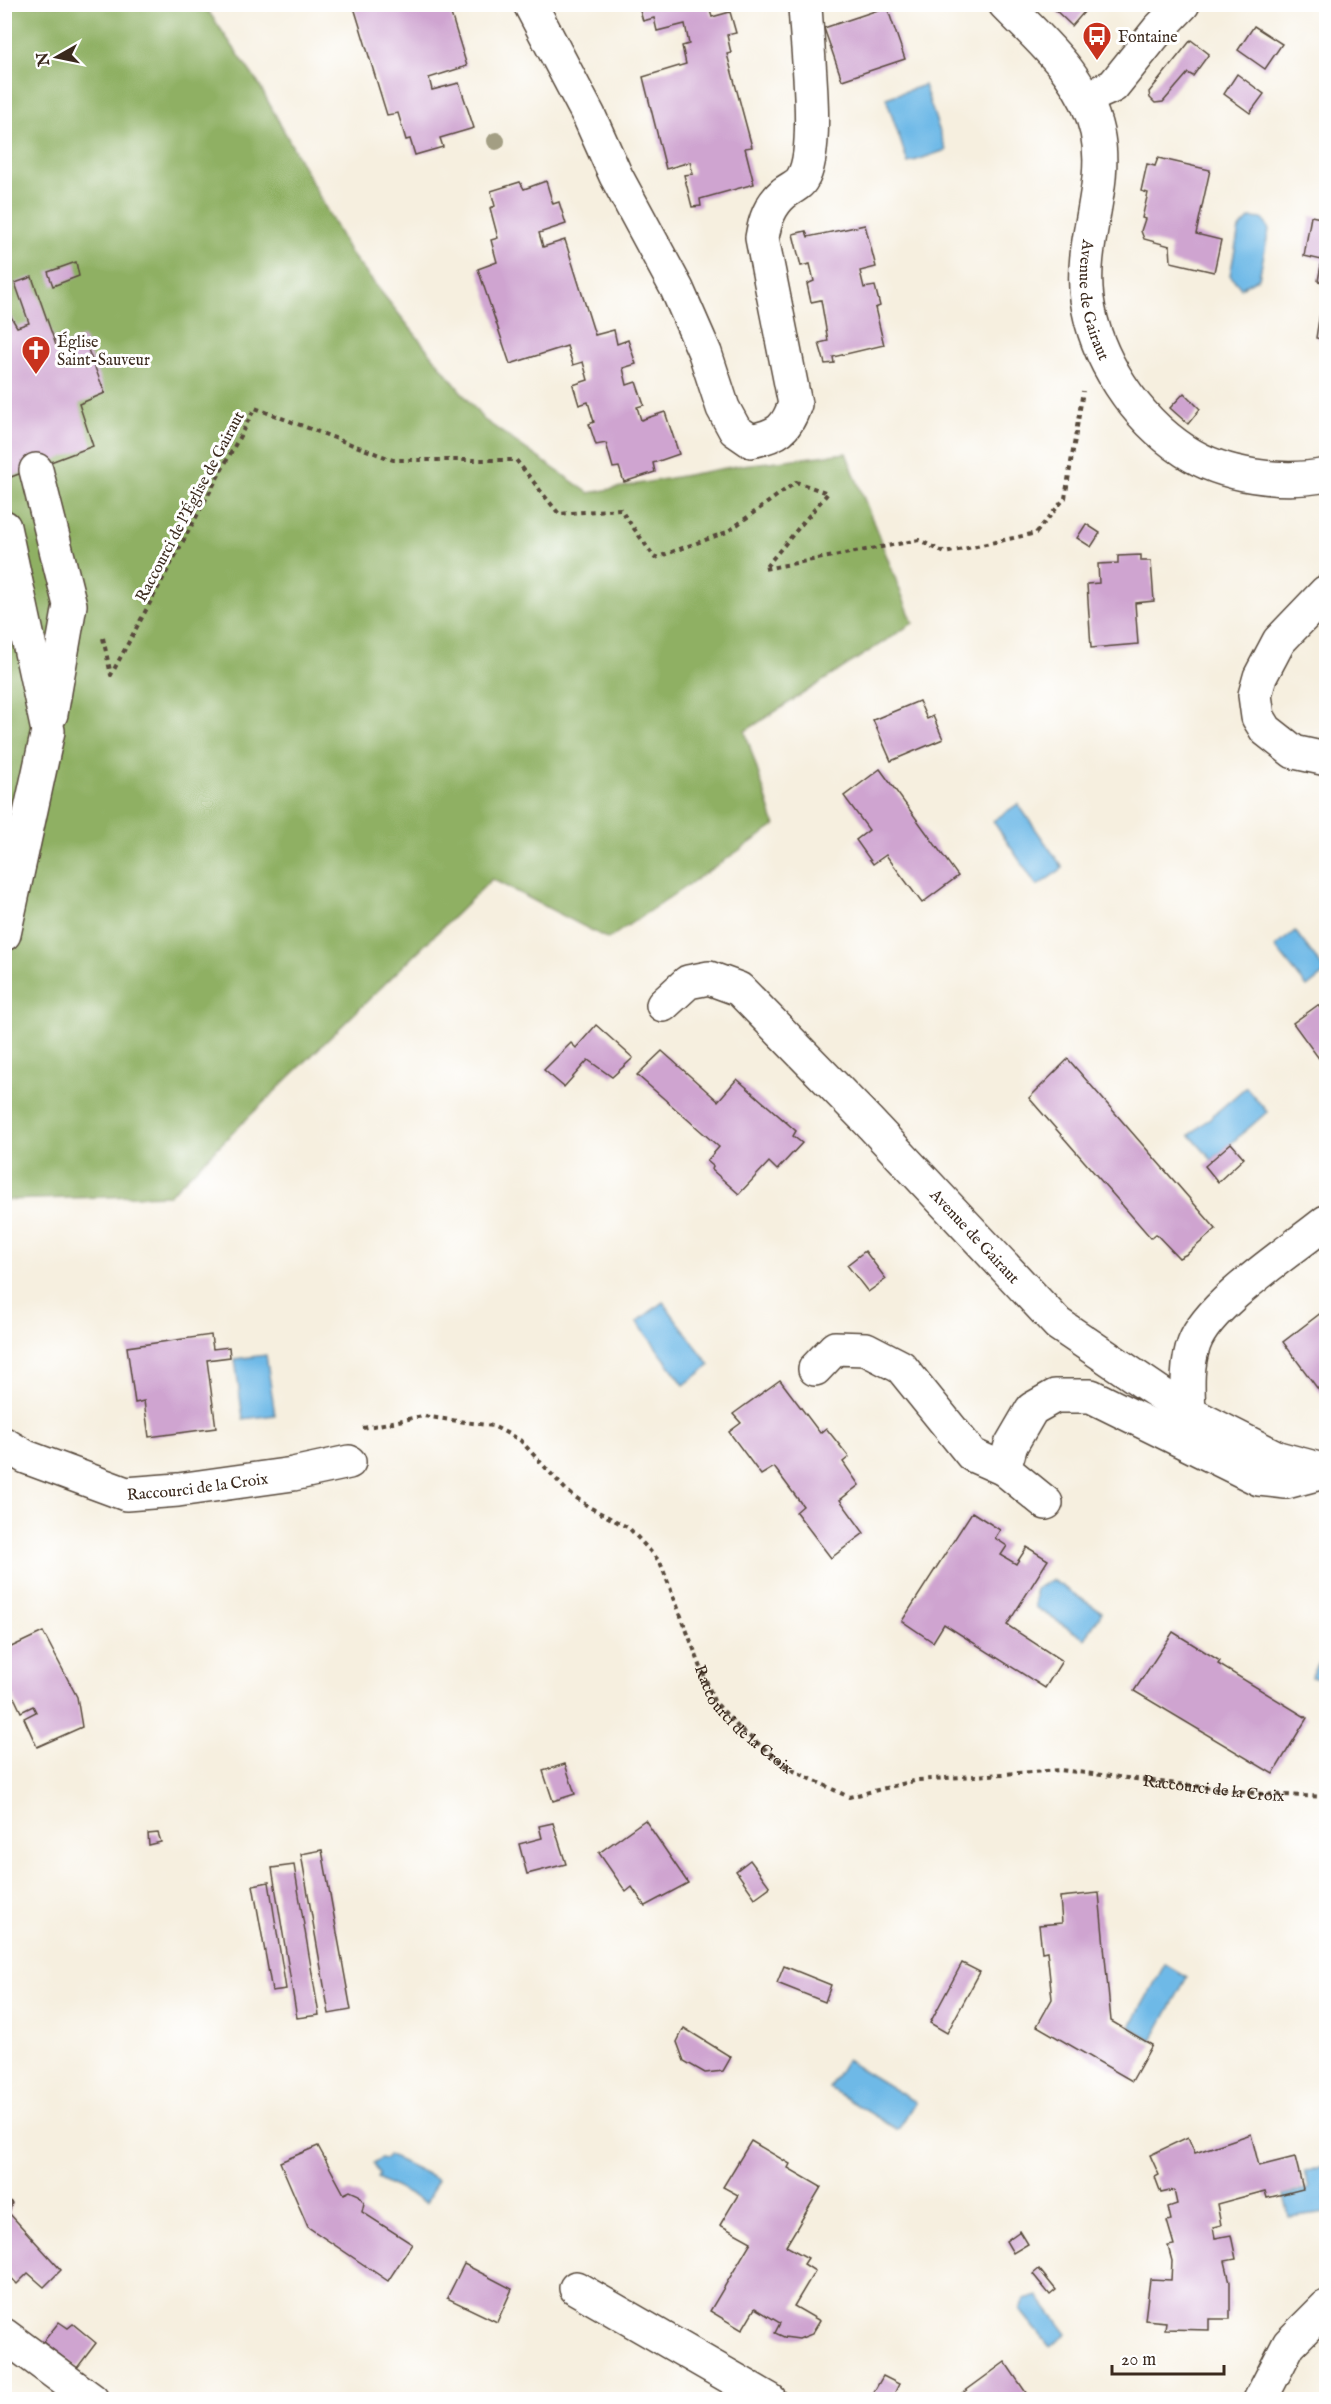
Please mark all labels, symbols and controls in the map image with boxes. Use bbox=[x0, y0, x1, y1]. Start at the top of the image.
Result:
bus stop icon: Fontaine bbox=[1081, 20, 1113, 62]
north arrow bbox=[27, 27, 87, 87]
place label: Fontaine bbox=[1118, 28, 1178, 48]
text: N bbox=[33, 50, 55, 68]
street label: Avenue de Gairaut bbox=[1074, 237, 1113, 364]
place label: Église Saint-Sauveur bbox=[57, 331, 150, 371]
church icon: Église Saint-Sauveur bbox=[20, 334, 52, 376]
street label: Raccourci de l'Église de Gairaut bbox=[130, 407, 250, 606]
street label: Avenue de Gairaut bbox=[924, 1185, 1023, 1289]
street label: Raccourci de la Croix bbox=[126, 1470, 270, 1506]
street label: Raccourci de la Croix bbox=[689, 1662, 796, 1780]
street label: Raccourci de la Croix bbox=[1142, 1772, 1285, 1807]
scale bar bbox=[1112, 2338, 1224, 2376]
text: 20 m bbox=[1121, 2349, 1156, 2372]

